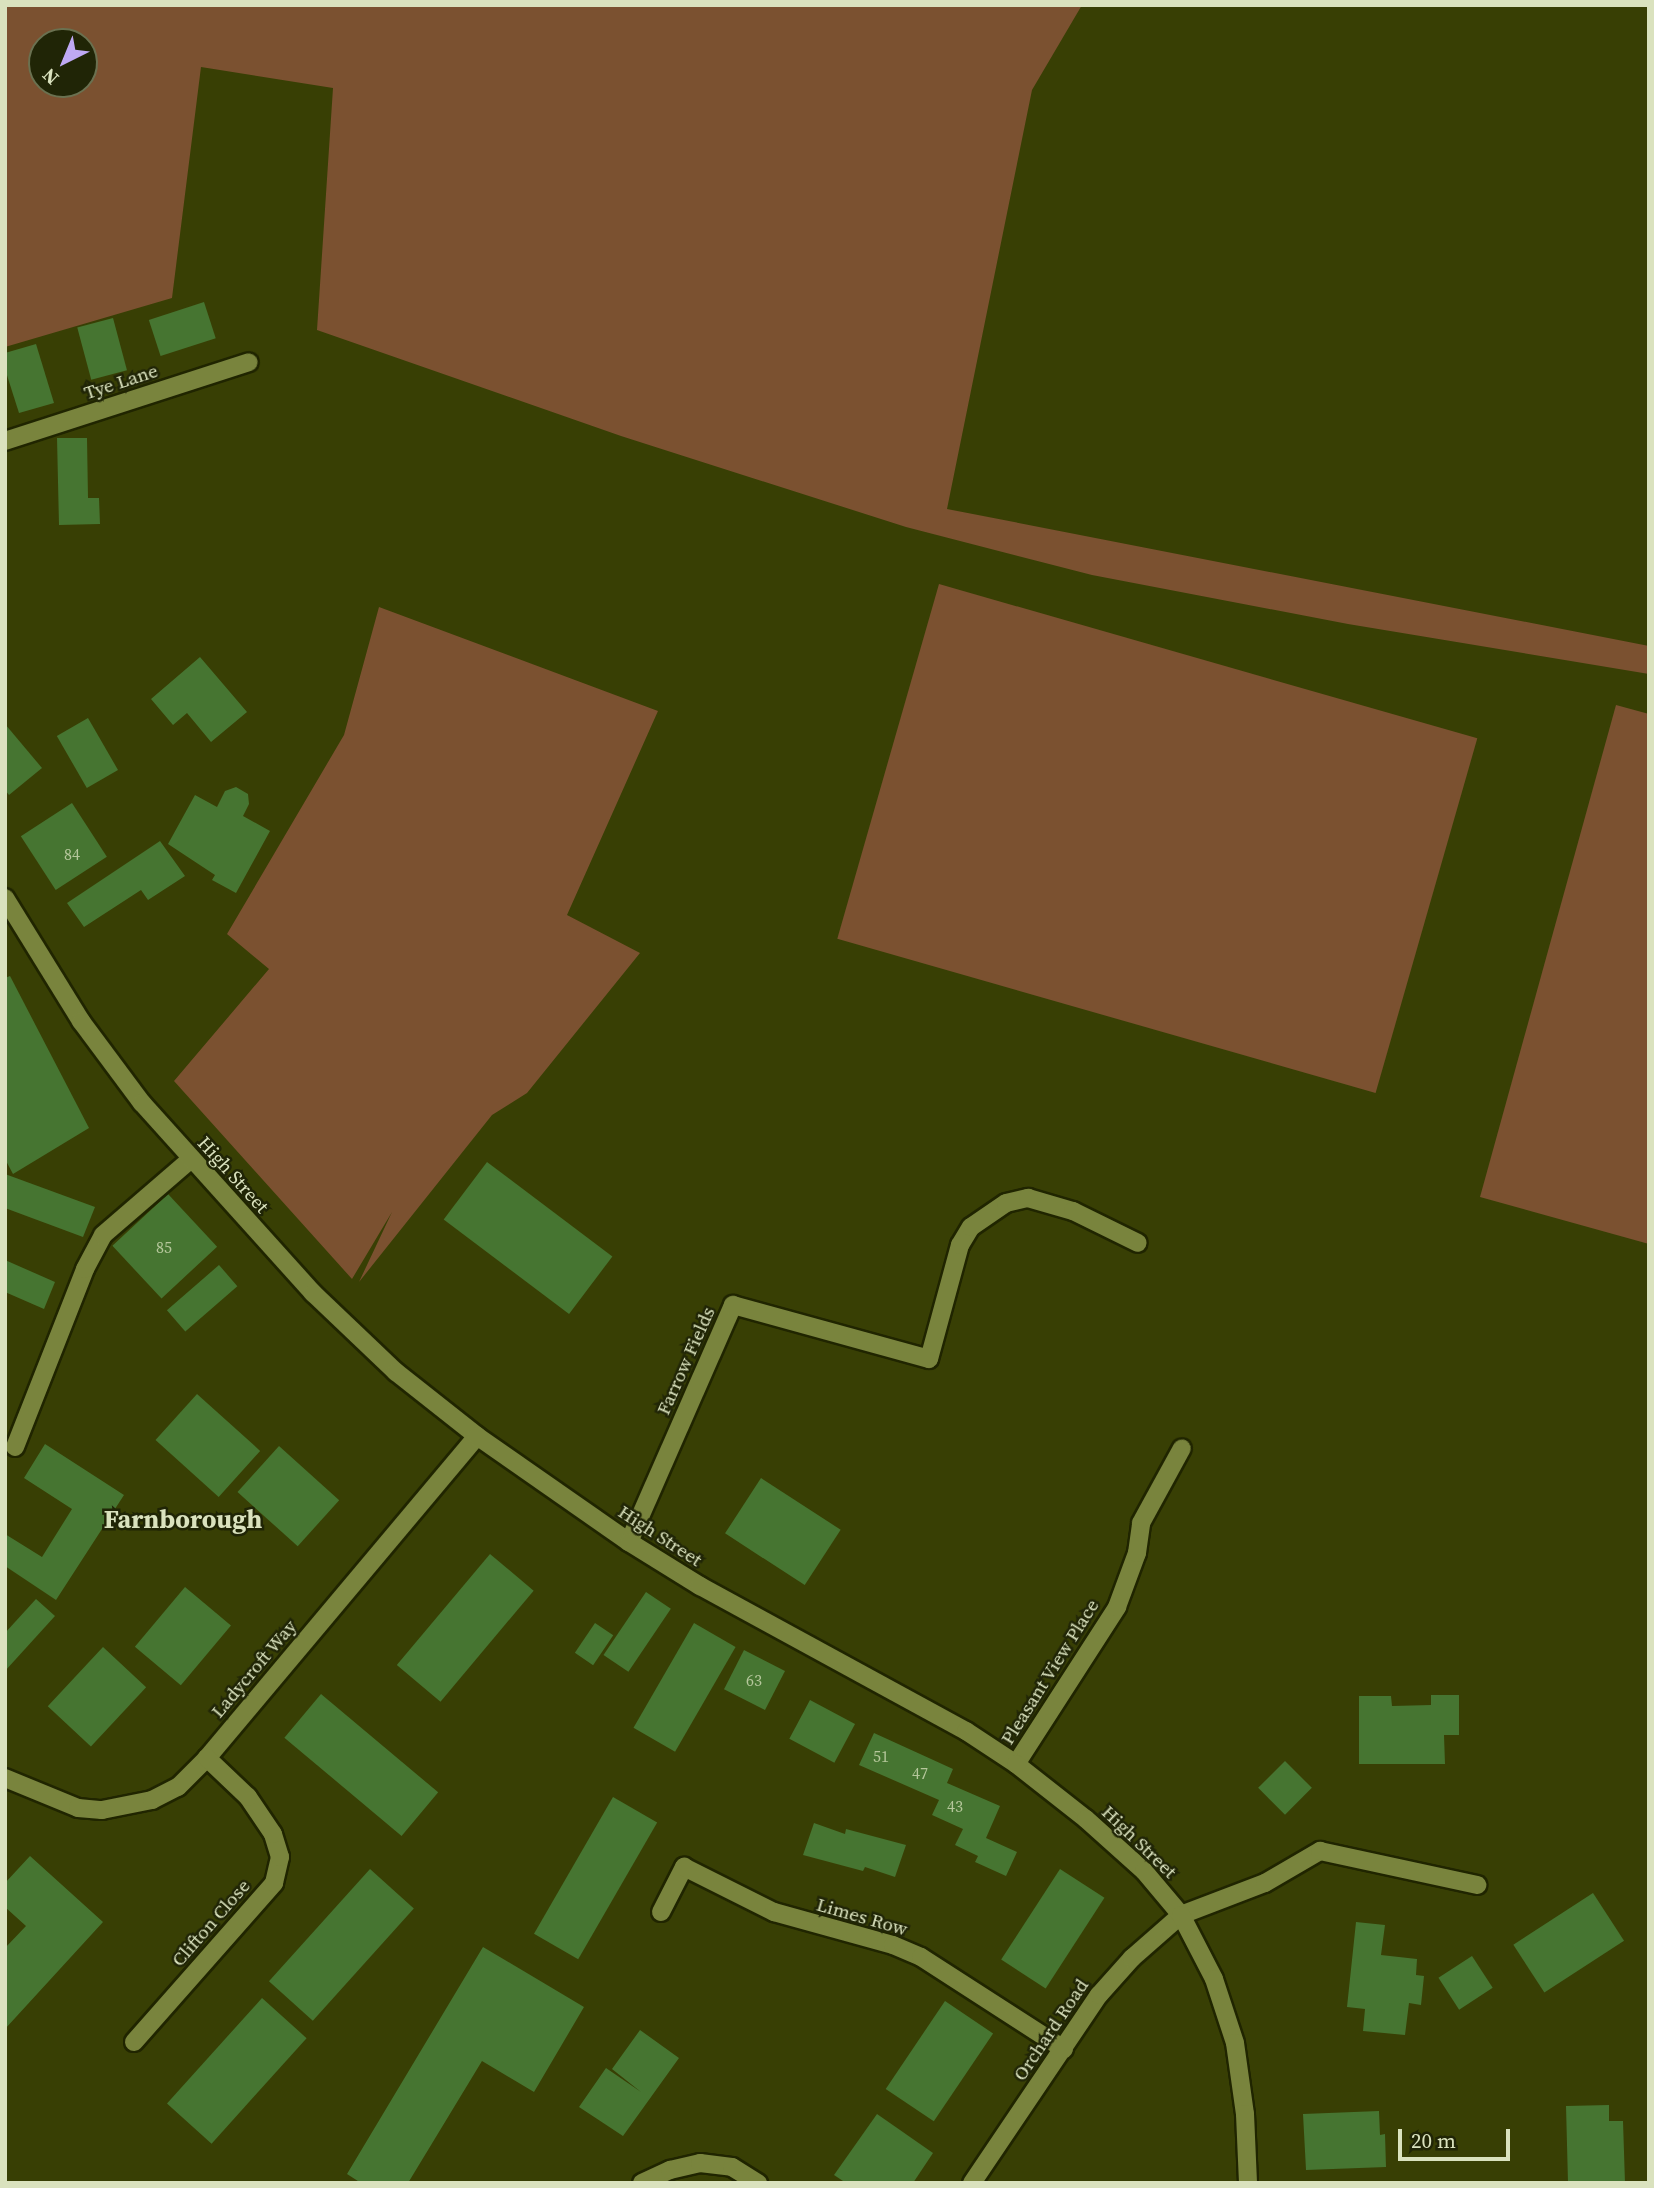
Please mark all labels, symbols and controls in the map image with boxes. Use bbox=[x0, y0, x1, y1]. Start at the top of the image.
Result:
north arrow bbox=[28, 28, 98, 98]
text: N bbox=[36, 63, 64, 91]
street label: Tye Lane bbox=[81, 359, 161, 405]
house number: 84 bbox=[64, 844, 80, 864]
street label: High Street bbox=[193, 1132, 273, 1218]
house number: 85 bbox=[156, 1237, 172, 1257]
street label: Farrow Fields bbox=[652, 1304, 720, 1418]
street label: High Street bbox=[614, 1501, 706, 1571]
district label: Farnborough bbox=[104, 1504, 262, 1536]
street label: Pleasant View Place bbox=[996, 1595, 1104, 1749]
street label: Ladycroft Way bbox=[206, 1615, 302, 1723]
house number: 63 bbox=[746, 1670, 762, 1690]
house number: 51 bbox=[873, 1746, 889, 1766]
house number: 47 bbox=[912, 1763, 928, 1783]
house number: 43 bbox=[947, 1796, 963, 1816]
street label: High Street bbox=[1097, 1801, 1181, 1883]
street label: Clifton Close bbox=[167, 1875, 255, 1971]
street label: Limes Row bbox=[814, 1893, 910, 1941]
street label: Orchard Road bbox=[1009, 1975, 1093, 2085]
scale bar bbox=[1402, 2114, 1514, 2158]
text: 20 m bbox=[1411, 2126, 1456, 2155]

